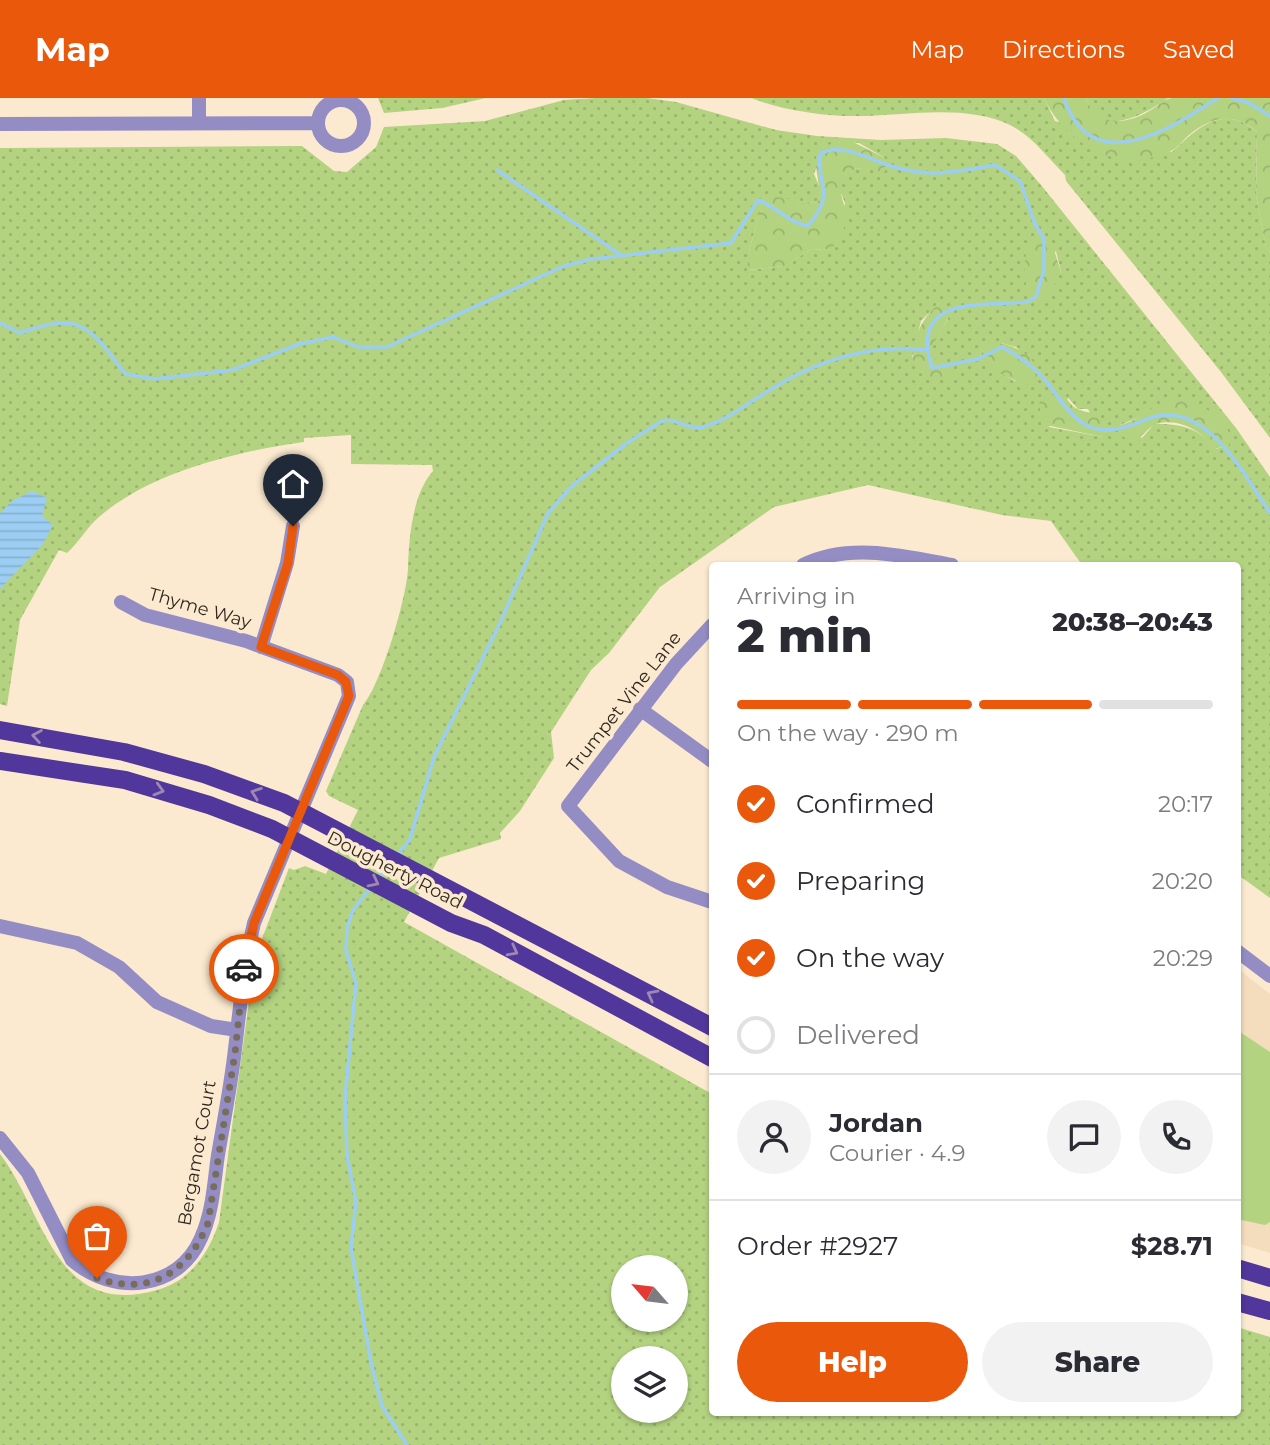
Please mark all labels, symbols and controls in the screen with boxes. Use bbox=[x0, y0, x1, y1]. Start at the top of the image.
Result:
text: Map bbox=[35, 29, 110, 69]
text: Map bbox=[911, 35, 964, 64]
text: Directions bbox=[1002, 35, 1125, 64]
text: Saved bbox=[1163, 35, 1235, 64]
pin bbox=[263, 454, 323, 526]
icon: home bbox=[274, 465, 312, 503]
text: Arriving in bbox=[737, 582, 856, 610]
street label: Thyme Way bbox=[146, 583, 254, 633]
text: 20:38–20:43 bbox=[1052, 606, 1213, 638]
text: 2 min bbox=[737, 607, 872, 664]
street label: Trumpet Vine Lane bbox=[562, 627, 686, 777]
text: On the way · 290 m bbox=[737, 719, 959, 747]
one-way arrow bbox=[31, 729, 43, 744]
one-way arrow bbox=[152, 781, 164, 796]
icon: check bbox=[737, 785, 775, 823]
one-way arrow bbox=[251, 788, 263, 802]
text: Confirmed bbox=[796, 788, 935, 820]
text: 20:17 bbox=[1158, 790, 1213, 818]
street label: Dougherty Road bbox=[323, 826, 467, 914]
icon: check bbox=[737, 862, 775, 900]
text: Preparing bbox=[796, 865, 925, 897]
text: 20:20 bbox=[1152, 867, 1213, 895]
one-way arrow bbox=[367, 873, 379, 887]
courier bbox=[209, 934, 279, 1004]
icon: check bbox=[737, 939, 775, 977]
text: On the way bbox=[796, 942, 944, 974]
one-way arrow bbox=[506, 943, 519, 956]
text: 20:29 bbox=[1153, 944, 1213, 972]
icon: car bbox=[225, 950, 263, 988]
one-way arrow bbox=[647, 989, 659, 1003]
text: Delivered bbox=[796, 1019, 920, 1051]
street label: Bergamot Court bbox=[173, 1079, 221, 1227]
button: person bbox=[737, 1100, 811, 1174]
button: chat bbox=[1047, 1100, 1121, 1174]
button: phone bbox=[1139, 1100, 1213, 1174]
text: Jordan bbox=[829, 1107, 923, 1139]
text: Courier · 4.9 bbox=[829, 1139, 965, 1167]
pin bbox=[67, 1206, 127, 1278]
icon: bag bbox=[78, 1217, 116, 1255]
text: Order #2927 bbox=[737, 1230, 898, 1262]
text: $28.71 bbox=[1131, 1230, 1213, 1262]
north arrow bbox=[611, 1255, 688, 1332]
map controls bbox=[611, 1255, 688, 1423]
button: Help bbox=[737, 1322, 968, 1402]
button: Share bbox=[982, 1322, 1213, 1402]
button: layers bbox=[611, 1346, 688, 1423]

